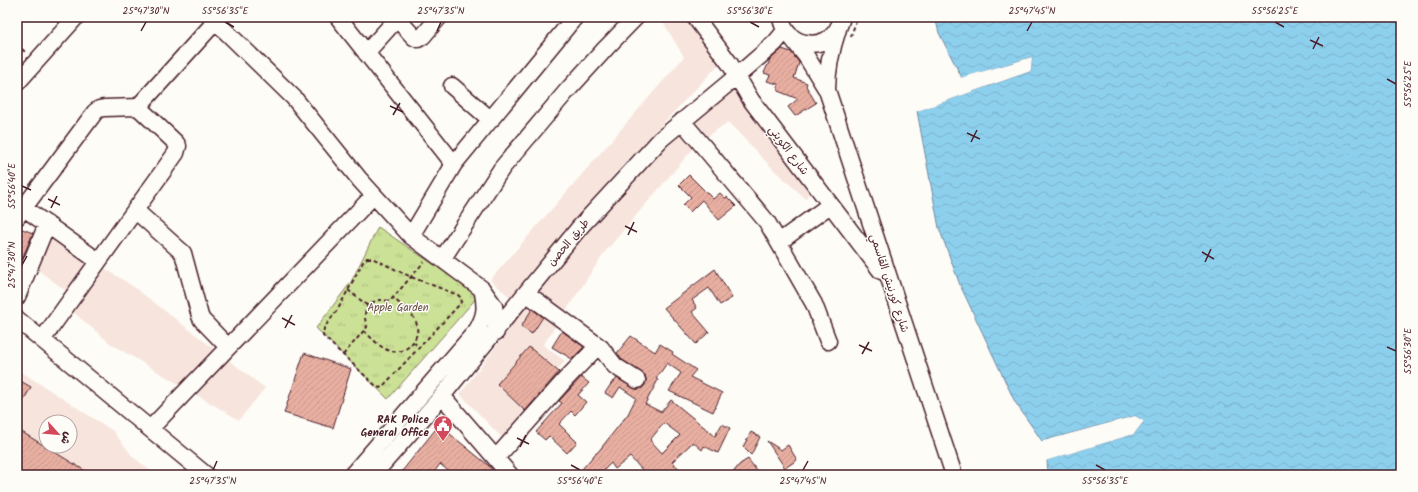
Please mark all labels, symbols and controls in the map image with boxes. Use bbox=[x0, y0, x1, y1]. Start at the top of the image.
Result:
text: 25°47'30"N bbox=[123, 3, 170, 19]
text: 55°56'35"E bbox=[202, 3, 250, 19]
text: 25°47'35"N bbox=[417, 3, 465, 19]
text: 55°56'30"E bbox=[727, 3, 774, 19]
text: 25°47'45"N bbox=[1008, 3, 1056, 19]
text: 55°56'25"E bbox=[1252, 3, 1300, 19]
text: 55°56'25"E bbox=[1400, 59, 1416, 107]
street label: شارع الكويتي bbox=[763, 122, 813, 180]
text: 55°56'40"E bbox=[4, 162, 20, 209]
street label: طريق الحصن bbox=[543, 215, 594, 270]
street label: شارع كورنيش القاسمي bbox=[864, 232, 914, 335]
text: 25°47'30"N bbox=[4, 241, 20, 288]
park label: Apple Garden bbox=[367, 299, 429, 317]
text: 55°56'30"E bbox=[1400, 327, 1416, 374]
place label: RAK Police General Office bbox=[361, 411, 430, 442]
north arrow bbox=[38, 414, 78, 454]
public building icon: RAK Police General Office bbox=[432, 414, 454, 442]
text: ش bbox=[55, 429, 77, 448]
text: 25°47'35"N bbox=[189, 473, 237, 489]
text: 55°56'40"E bbox=[557, 473, 604, 489]
text: 25°47'45"N bbox=[779, 473, 827, 489]
text: 55°56'35"E bbox=[1082, 473, 1130, 489]

